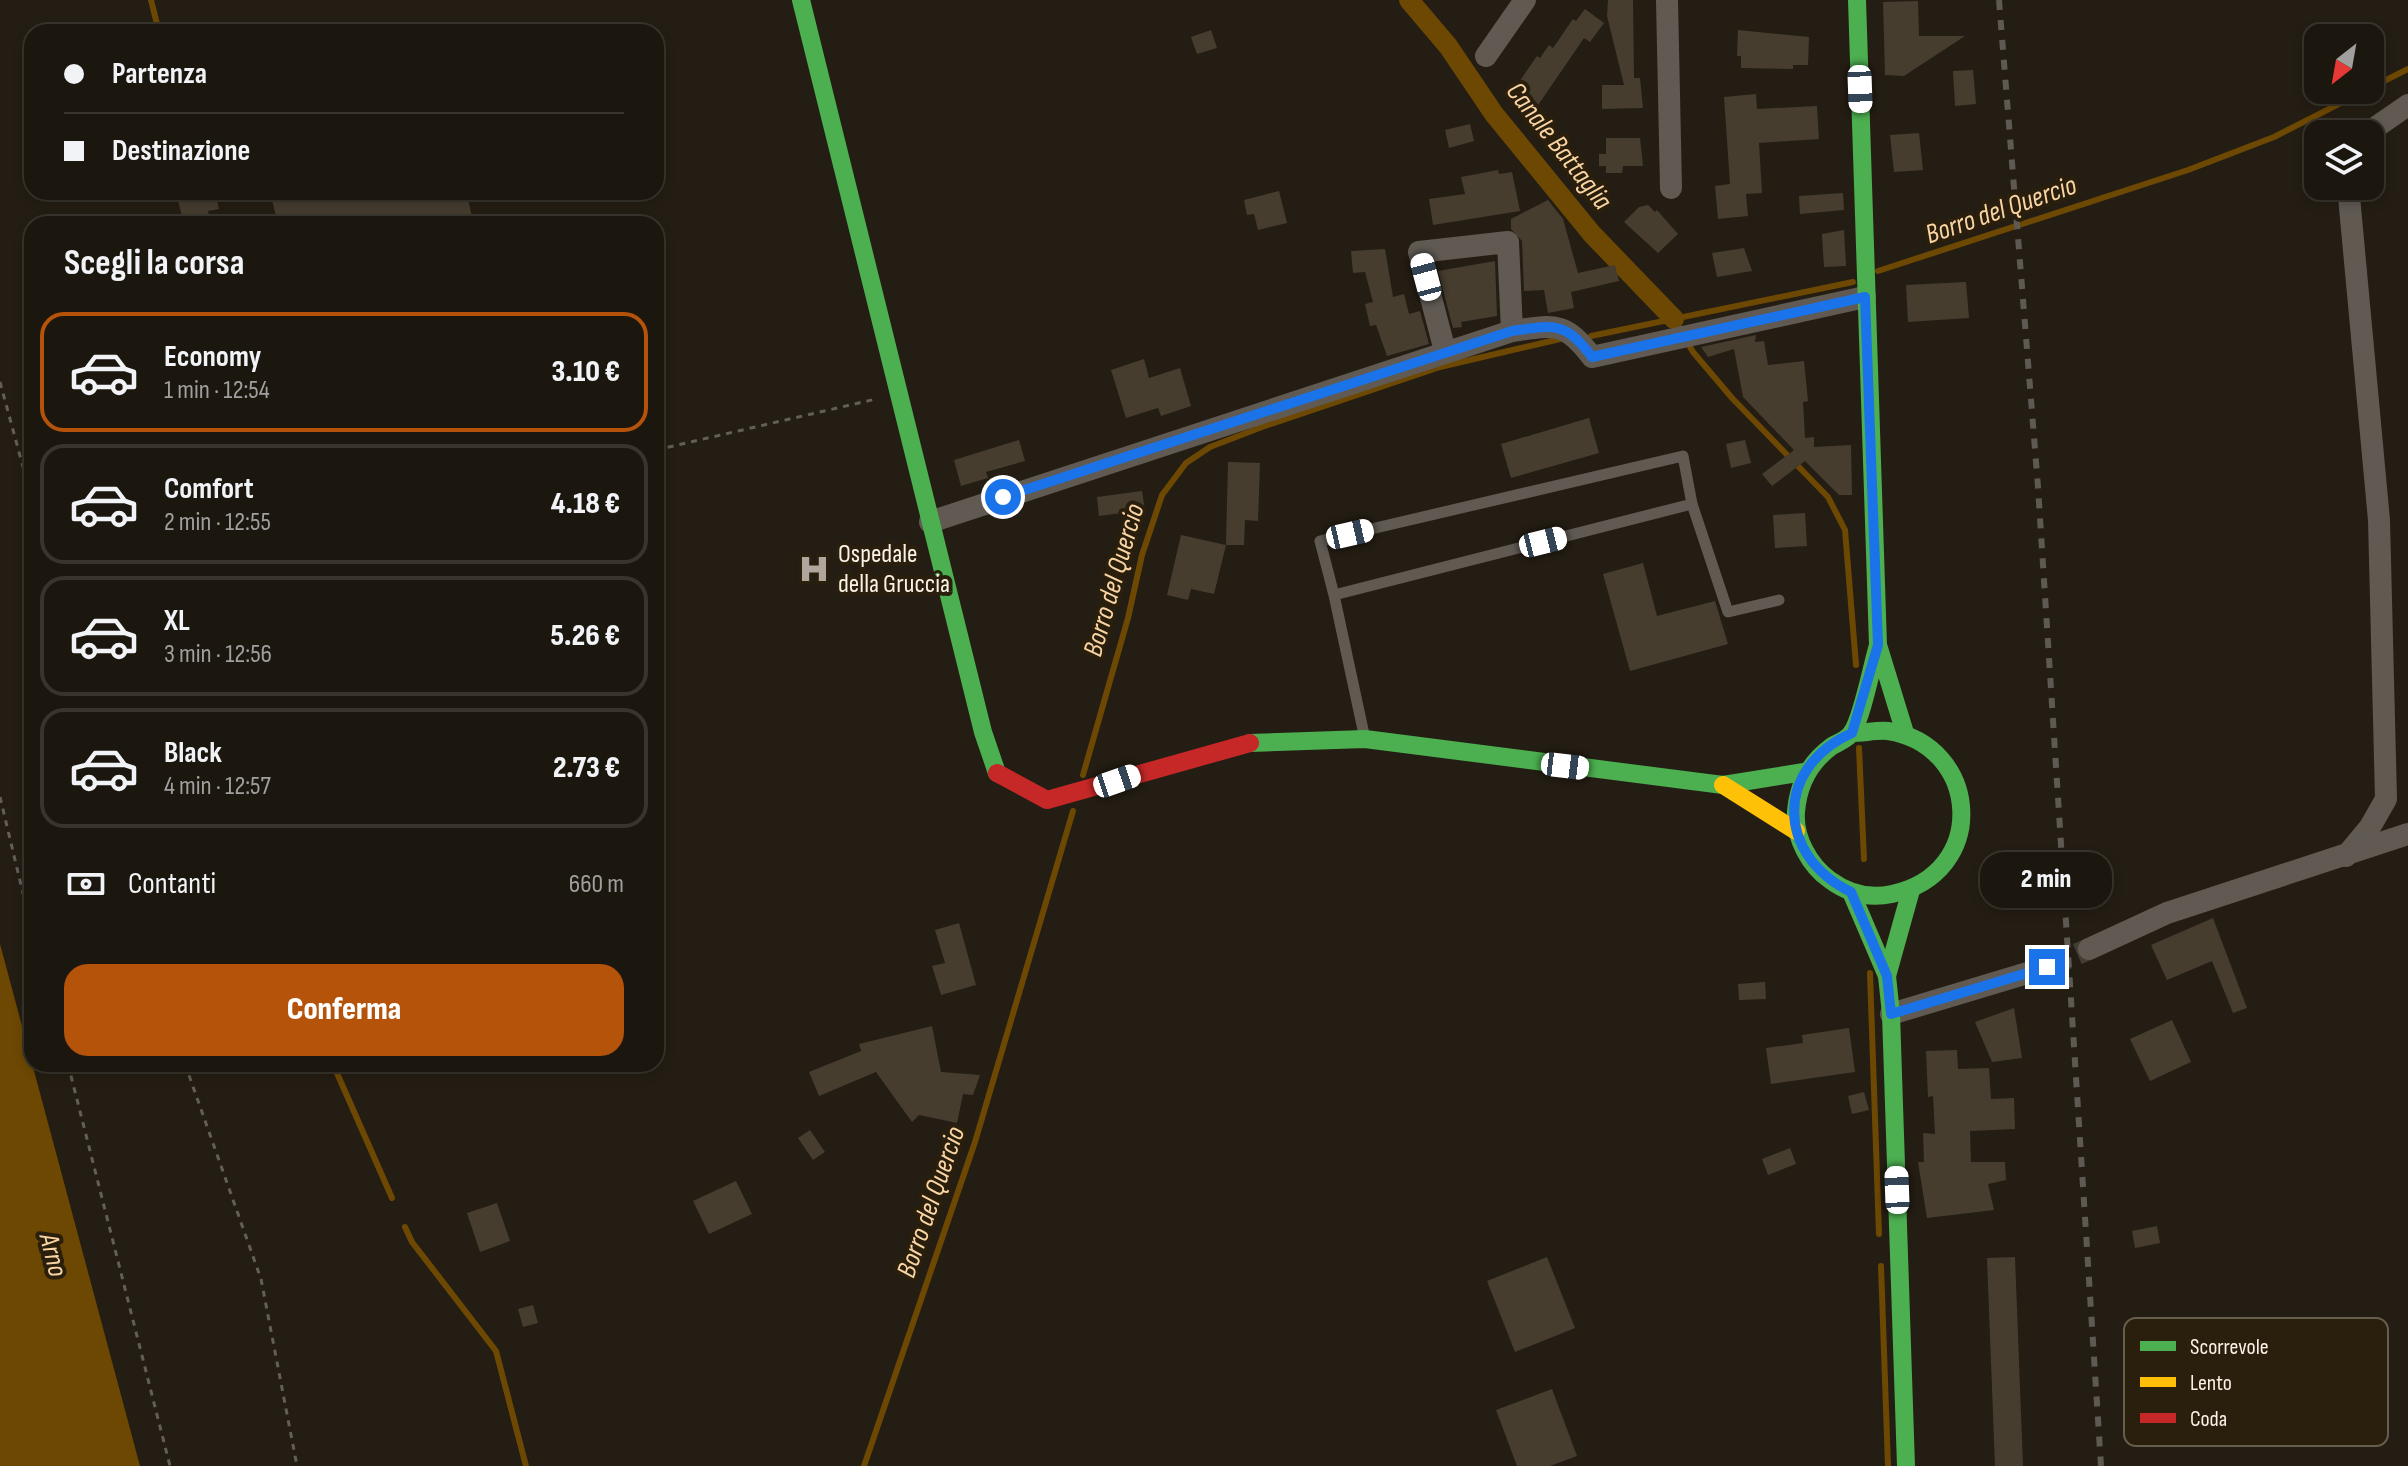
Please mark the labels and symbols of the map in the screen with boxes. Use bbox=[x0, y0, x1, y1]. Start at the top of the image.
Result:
north arrow bbox=[2304, 24, 2384, 104]
car bbox=[1847, 65, 1873, 113]
water label: Canale Battaglia bbox=[1499, 76, 1619, 217]
water label: Borro del Quercio bbox=[1921, 169, 2081, 251]
car bbox=[1408, 251, 1444, 303]
route start bbox=[985, 479, 1021, 515]
water label: Borro del Quercio bbox=[1076, 499, 1152, 660]
car bbox=[1324, 517, 1376, 551]
car bbox=[1517, 525, 1569, 559]
place label: Ospedale della Gruccia bbox=[838, 539, 950, 600]
hospital icon: Ospedale della Gruccia bbox=[797, 552, 831, 586]
car bbox=[1540, 751, 1590, 781]
car bbox=[1090, 762, 1144, 800]
callout: 2 min bbox=[1981, 851, 2113, 907]
route end bbox=[2029, 949, 2065, 985]
water label: Borro del Quercio bbox=[890, 1122, 972, 1282]
car bbox=[1884, 1166, 1910, 1214]
water label: Arno bbox=[32, 1229, 74, 1281]
legend bbox=[2124, 1318, 2388, 1446]
text: Scorrevole bbox=[2190, 1334, 2269, 1361]
text: Lento bbox=[2190, 1370, 2232, 1397]
text: Coda bbox=[2190, 1406, 2227, 1433]

